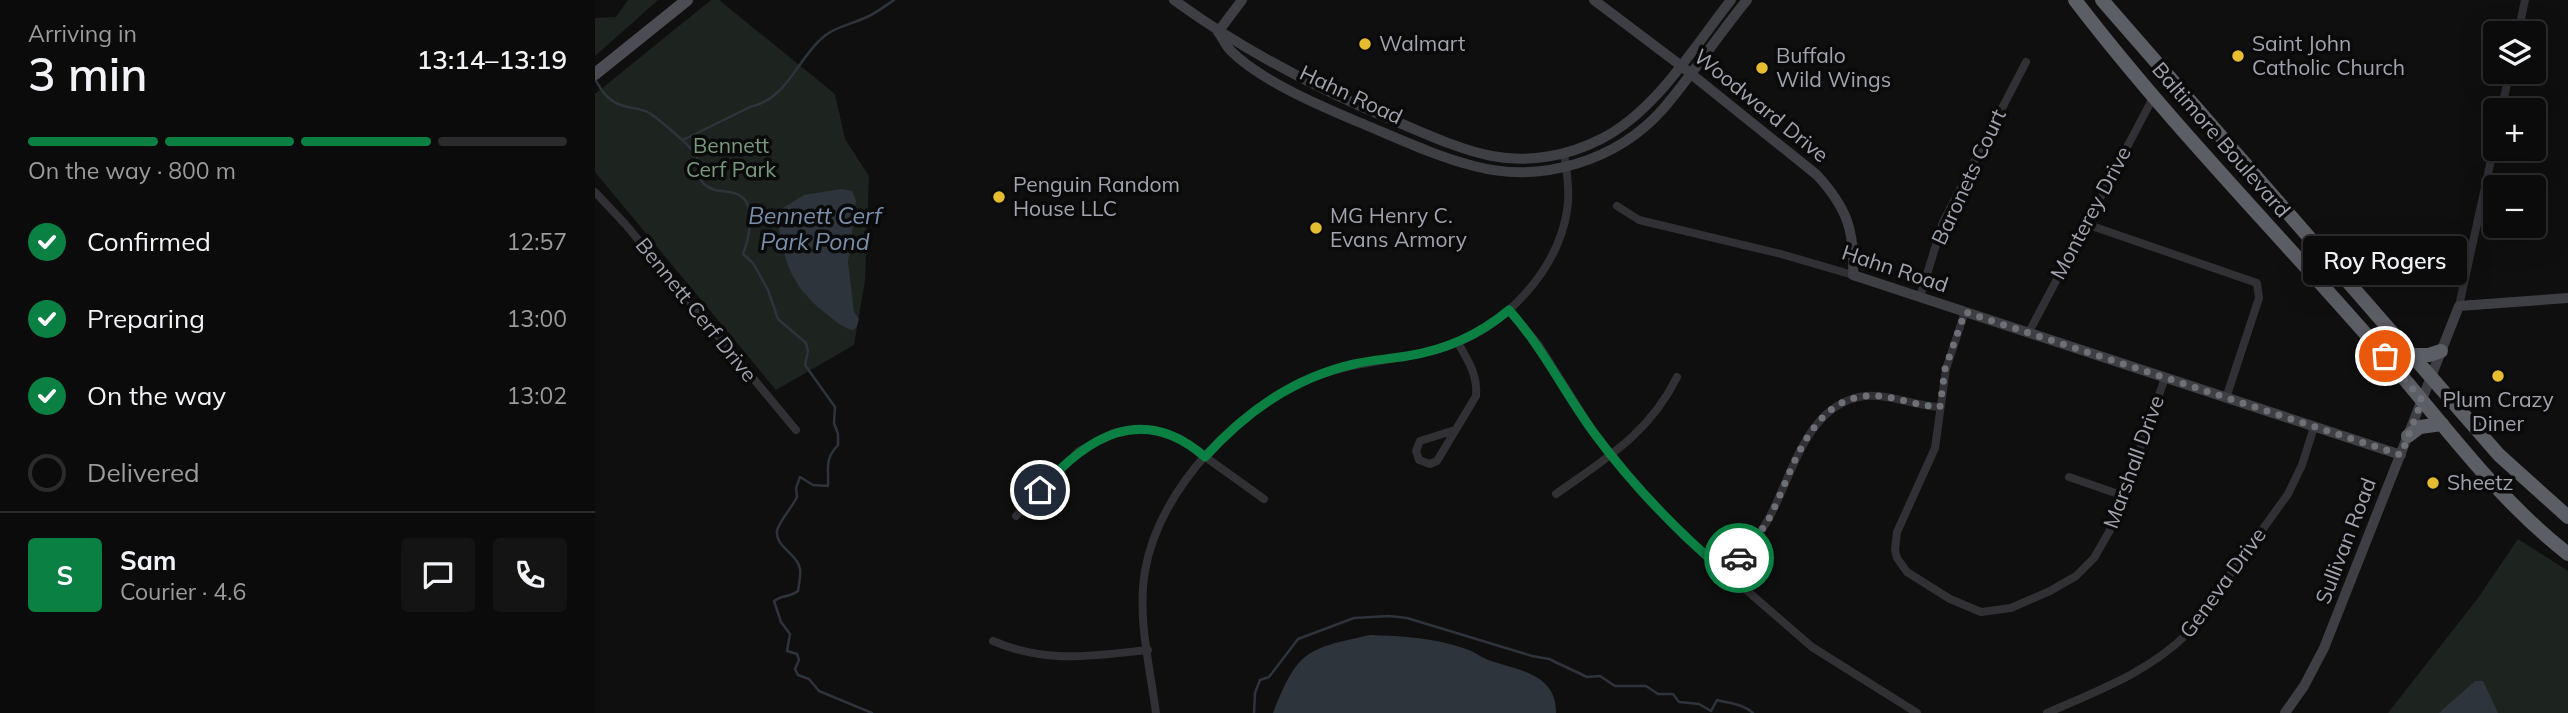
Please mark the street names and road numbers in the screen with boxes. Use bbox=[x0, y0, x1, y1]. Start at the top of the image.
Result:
street label: Woodward Drive bbox=[1689, 43, 1834, 167]
street label: Baltimore Boulevard bbox=[2147, 56, 2296, 222]
street label: Hahn Road bbox=[1296, 59, 1407, 129]
street label: Baronets Court bbox=[1925, 105, 2011, 249]
street label: Monterey Drive bbox=[2044, 141, 2136, 284]
street label: Bennett Cerf Drive bbox=[631, 232, 763, 387]
street label: Hahn Road bbox=[1839, 239, 1952, 297]
street label: Marshall Drive bbox=[2097, 392, 2169, 532]
street label: Sullivan Road bbox=[2309, 474, 2381, 607]
street label: Geneva Drive bbox=[2173, 522, 2271, 643]

